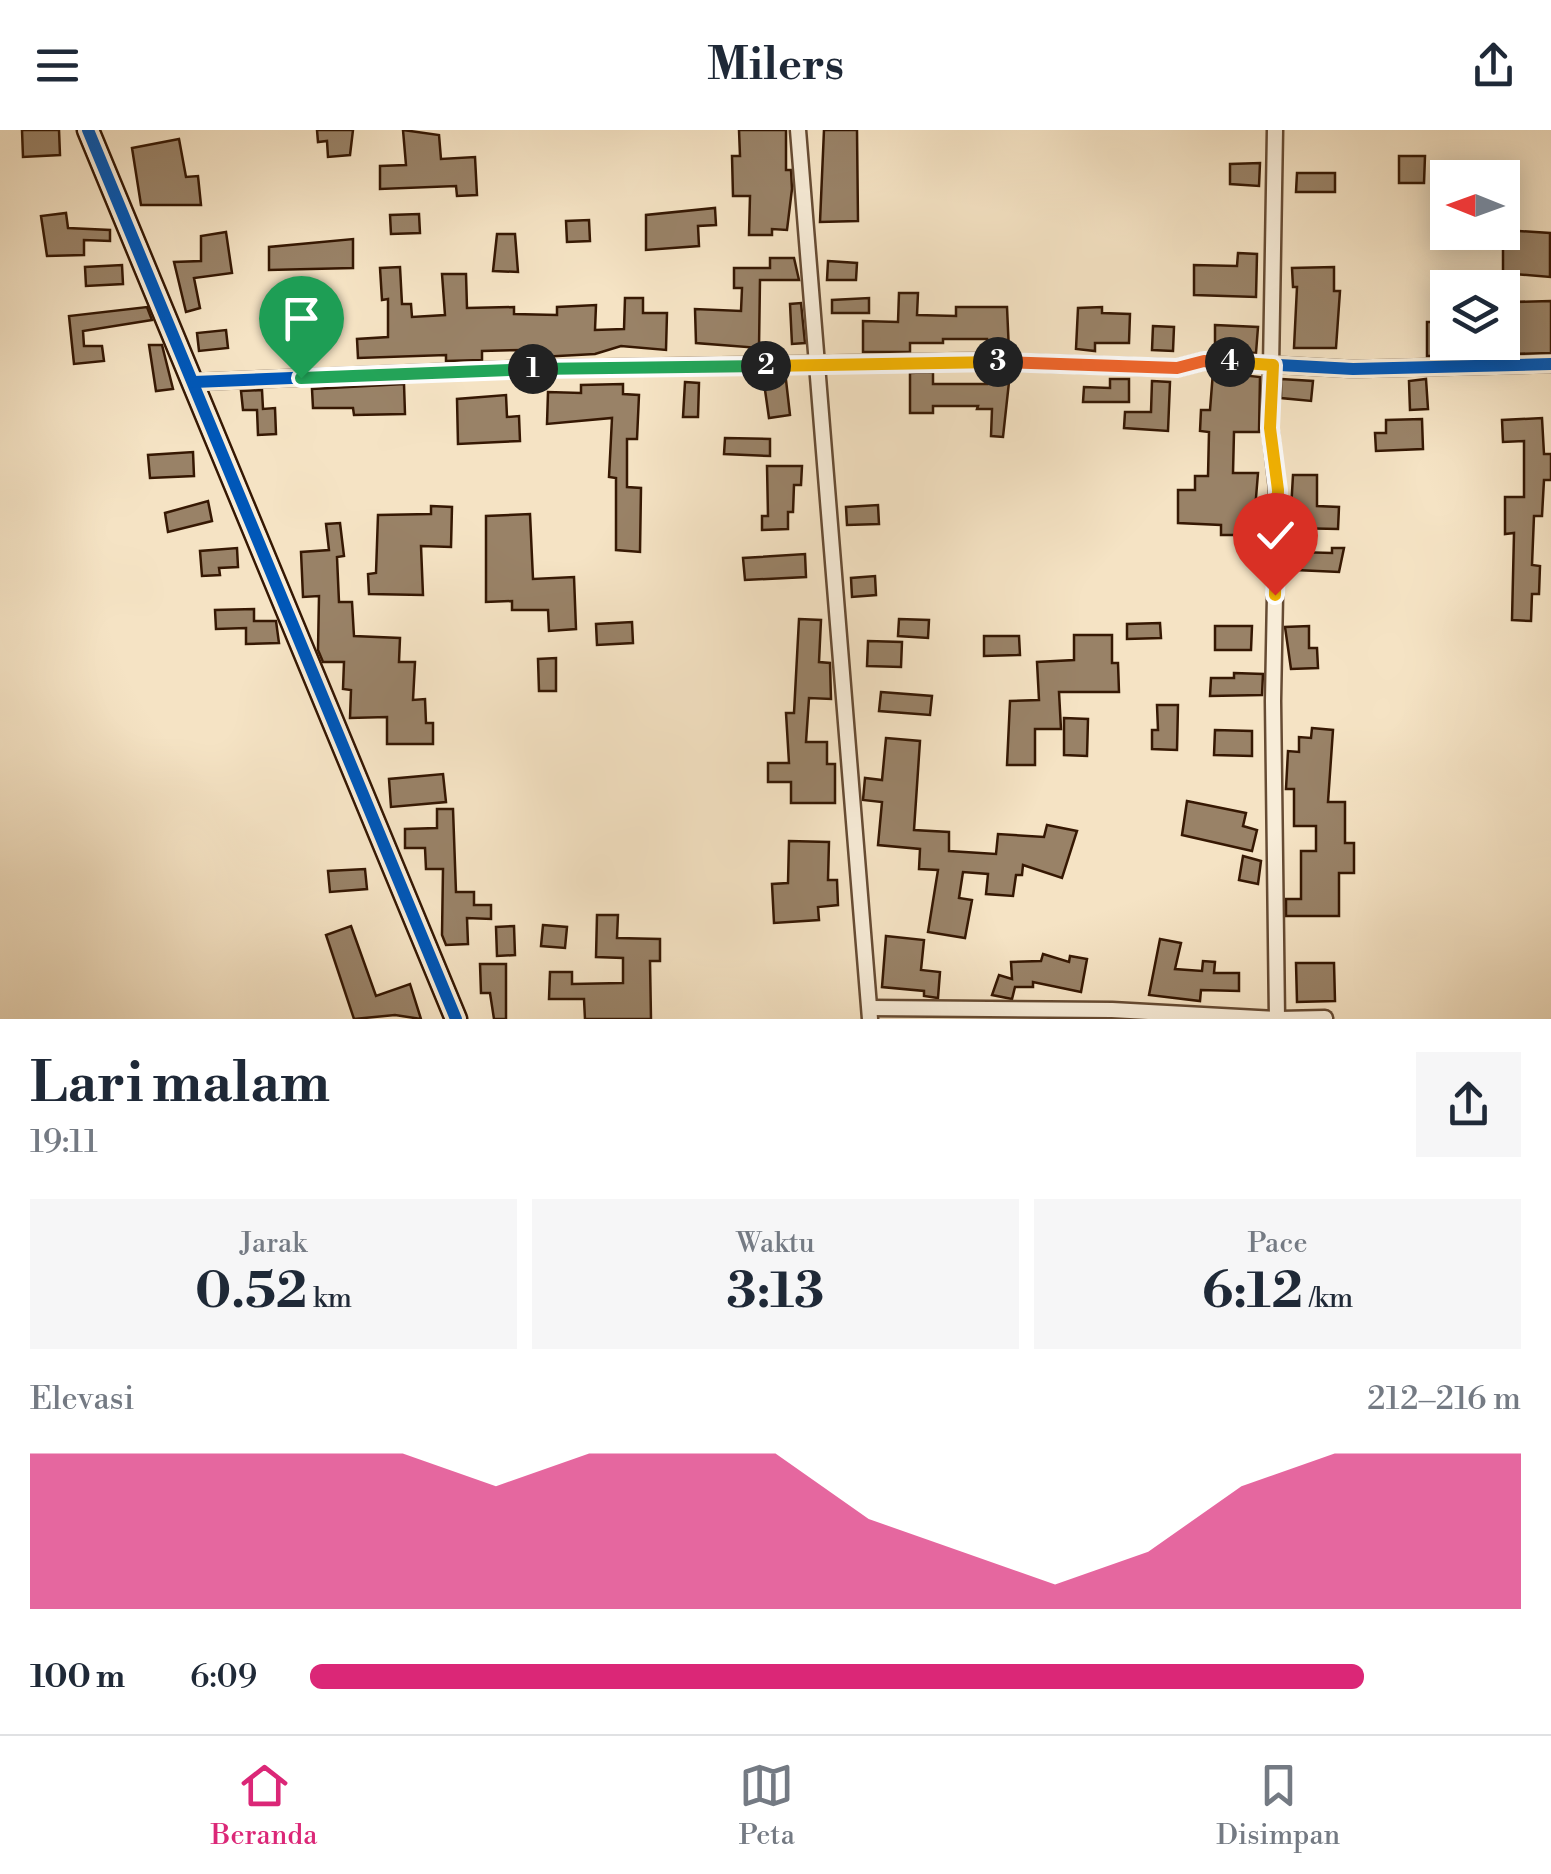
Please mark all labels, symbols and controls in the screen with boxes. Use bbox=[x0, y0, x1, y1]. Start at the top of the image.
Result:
text: Milers bbox=[707, 37, 844, 94]
icon: menu bbox=[30, 38, 85, 93]
icon: share bbox=[1466, 38, 1521, 93]
north arrow bbox=[1430, 160, 1520, 250]
map controls bbox=[1430, 160, 1520, 360]
button: layers bbox=[1430, 270, 1520, 360]
pin bbox=[259, 276, 344, 379]
icon: arrive bbox=[274, 291, 329, 346]
pin: 3 bbox=[973, 337, 1023, 387]
pin: 4 bbox=[1205, 337, 1255, 387]
pin: 2 bbox=[741, 341, 791, 391]
pin: 1 bbox=[508, 344, 558, 394]
text: 3 bbox=[990, 344, 1006, 379]
text: 4 bbox=[1221, 344, 1239, 379]
text: 2 bbox=[757, 348, 775, 383]
text: 1 bbox=[526, 351, 540, 386]
pin bbox=[1233, 493, 1318, 596]
icon: check bbox=[1248, 508, 1303, 563]
text: Lari malam bbox=[30, 1050, 330, 1119]
button: share bbox=[1416, 1052, 1521, 1157]
text: 19:11 bbox=[30, 1122, 98, 1162]
text: Jarak bbox=[240, 1226, 307, 1261]
text: Waktu bbox=[736, 1226, 815, 1261]
text: Pace bbox=[1247, 1226, 1308, 1261]
text: 0.52 bbox=[195, 1261, 307, 1323]
text: 3:13 bbox=[727, 1261, 824, 1323]
text: 6:12 bbox=[1202, 1261, 1303, 1323]
text: km bbox=[307, 1281, 352, 1316]
text: /km bbox=[1303, 1281, 1353, 1316]
text: Elevasi bbox=[30, 1379, 134, 1419]
text: 212–216 m bbox=[1367, 1379, 1521, 1419]
text: 100 m bbox=[30, 1657, 125, 1697]
text: 6:09 bbox=[190, 1657, 257, 1697]
tab: Beranda bbox=[211, 1758, 317, 1853]
tab: Peta bbox=[739, 1758, 795, 1853]
tab: Disimpan bbox=[1216, 1758, 1340, 1853]

